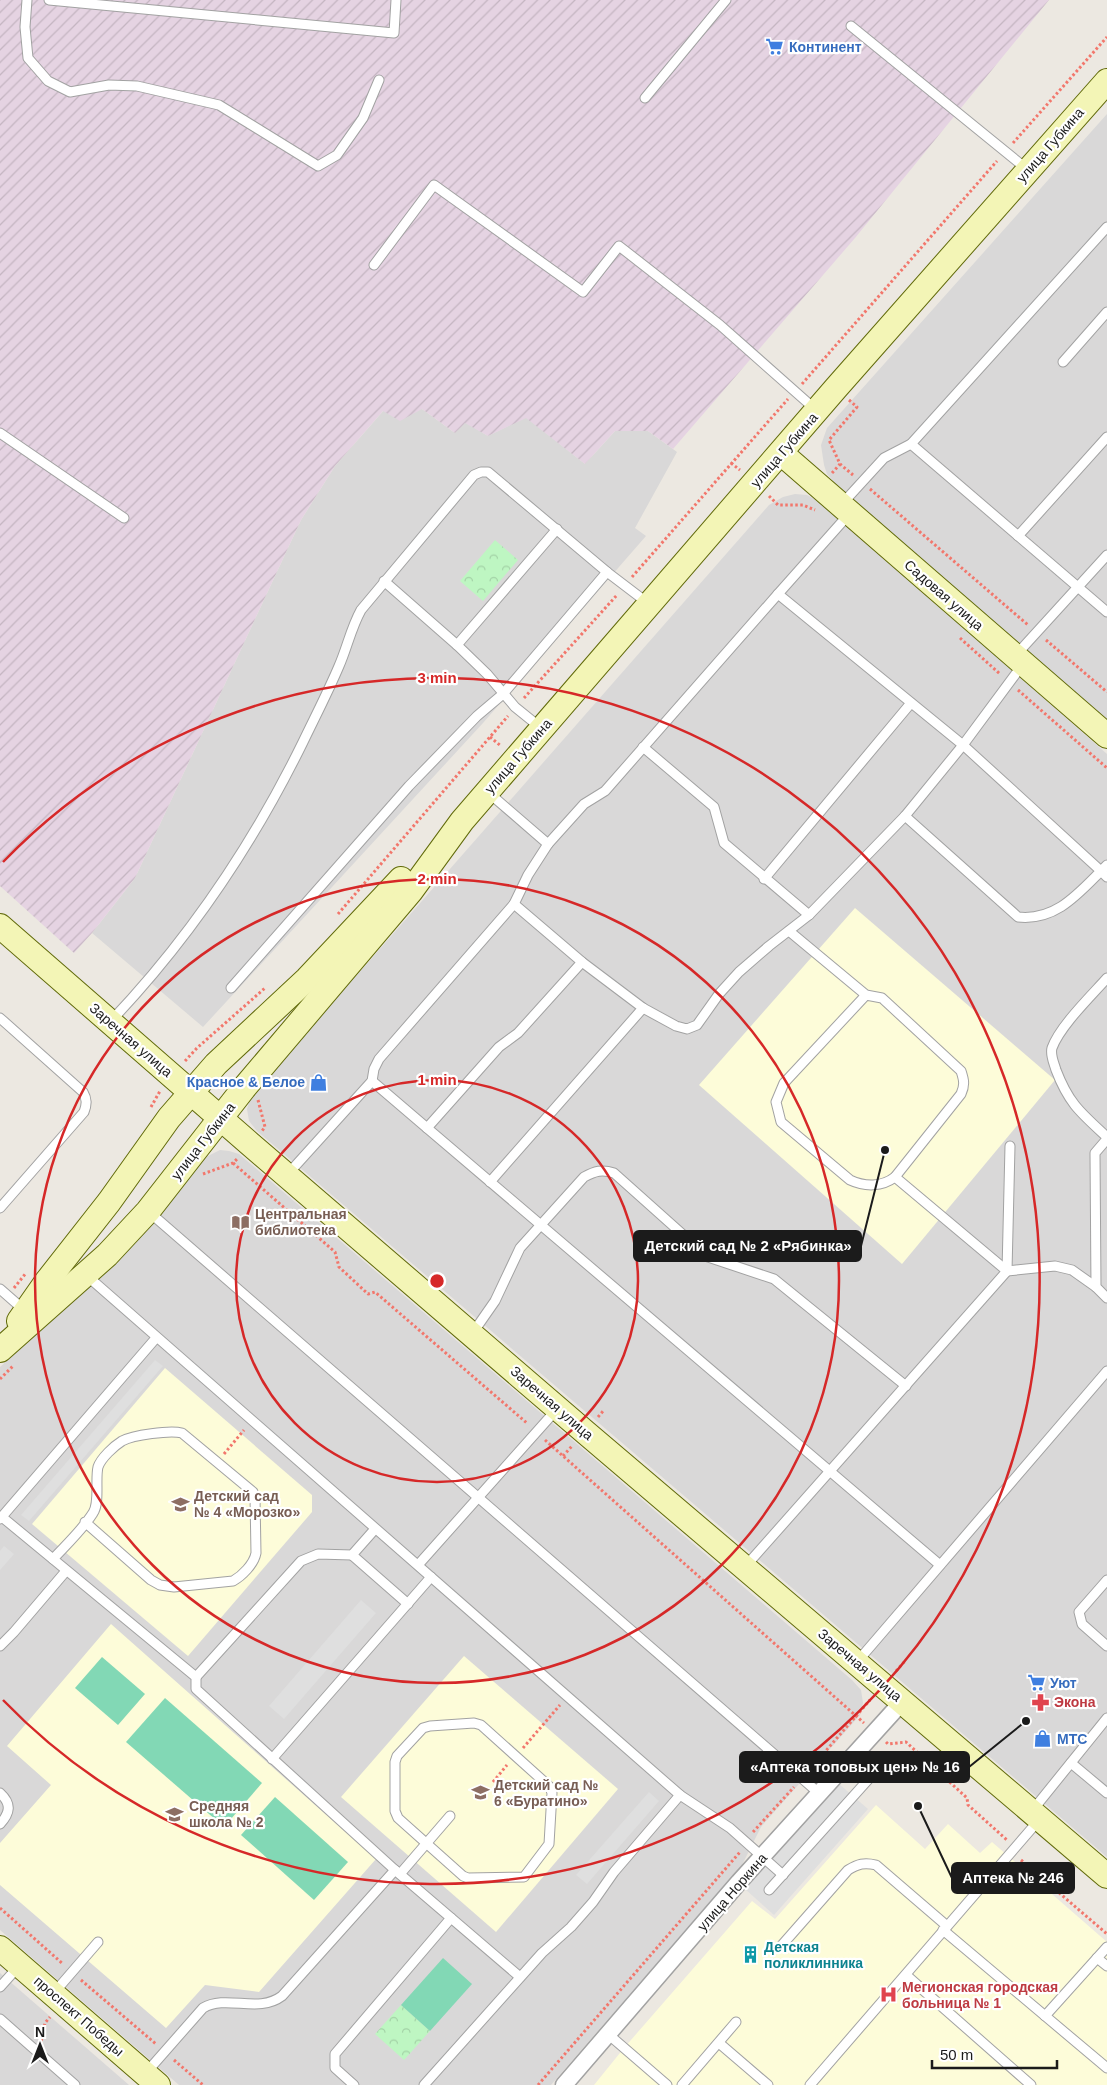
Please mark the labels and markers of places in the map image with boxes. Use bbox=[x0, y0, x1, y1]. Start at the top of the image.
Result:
supermarket icon: Континент bbox=[765, 37, 785, 57]
place label: Континент bbox=[789, 39, 862, 55]
shop icon: Красное & Белое bbox=[309, 1072, 329, 1092]
place label: Красное & Белое bbox=[187, 1074, 305, 1090]
place label: Центральная библиотека bbox=[255, 1206, 347, 1238]
library icon: Центральная библиотека bbox=[231, 1212, 251, 1232]
callout: Детский сад № 2 «Рябинка» bbox=[634, 1231, 861, 1261]
centre of rings bbox=[428, 1272, 446, 1290]
place label: Детский сад № 4 «Морозко» bbox=[194, 1488, 300, 1520]
school or university icon: Детский сад № 4 «Морозко» bbox=[170, 1494, 190, 1514]
supermarket icon: Уют bbox=[1026, 1673, 1046, 1693]
place label: Уют bbox=[1050, 1675, 1077, 1691]
pharmacy icon: Экона bbox=[1030, 1692, 1050, 1712]
place label: Экона bbox=[1054, 1694, 1096, 1710]
shop icon: МТС bbox=[1033, 1729, 1053, 1749]
place label: МТС bbox=[1057, 1731, 1087, 1747]
callout: «Аптека топовых цен» № 16 bbox=[740, 1752, 969, 1782]
place label: Детский сад № 6 «Буратино» bbox=[494, 1777, 598, 1809]
school or university icon: Детский сад № 6 «Буратино» bbox=[470, 1783, 490, 1803]
place label: Средняя школа № 2 bbox=[189, 1798, 264, 1830]
school or university icon: Средняя школа № 2 bbox=[165, 1804, 185, 1824]
callout: Аптека № 246 bbox=[952, 1863, 1074, 1893]
place label: Детская поликлинника bbox=[764, 1939, 863, 1971]
building icon: Детская поликлинника bbox=[740, 1945, 760, 1965]
place label: Мегионская городская больница № 1 bbox=[902, 1979, 1058, 2011]
hospital icon: Мегионская городская больница № 1 bbox=[878, 1985, 898, 2005]

